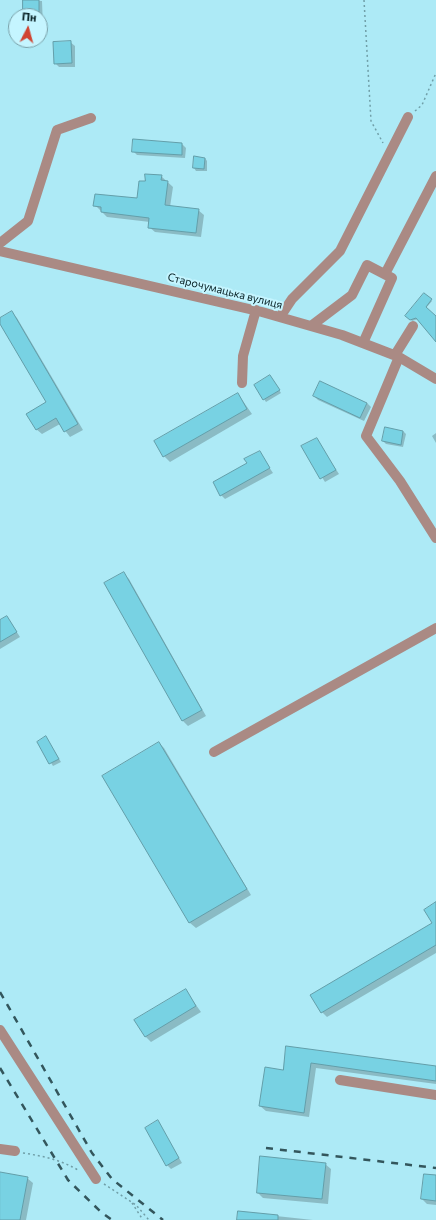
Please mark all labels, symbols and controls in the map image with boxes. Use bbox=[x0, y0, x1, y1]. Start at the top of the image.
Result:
north arrow bbox=[8, 8, 48, 48]
text: Пн bbox=[21, 9, 37, 24]
street label: Старочумацька вулиця bbox=[166, 270, 284, 312]

